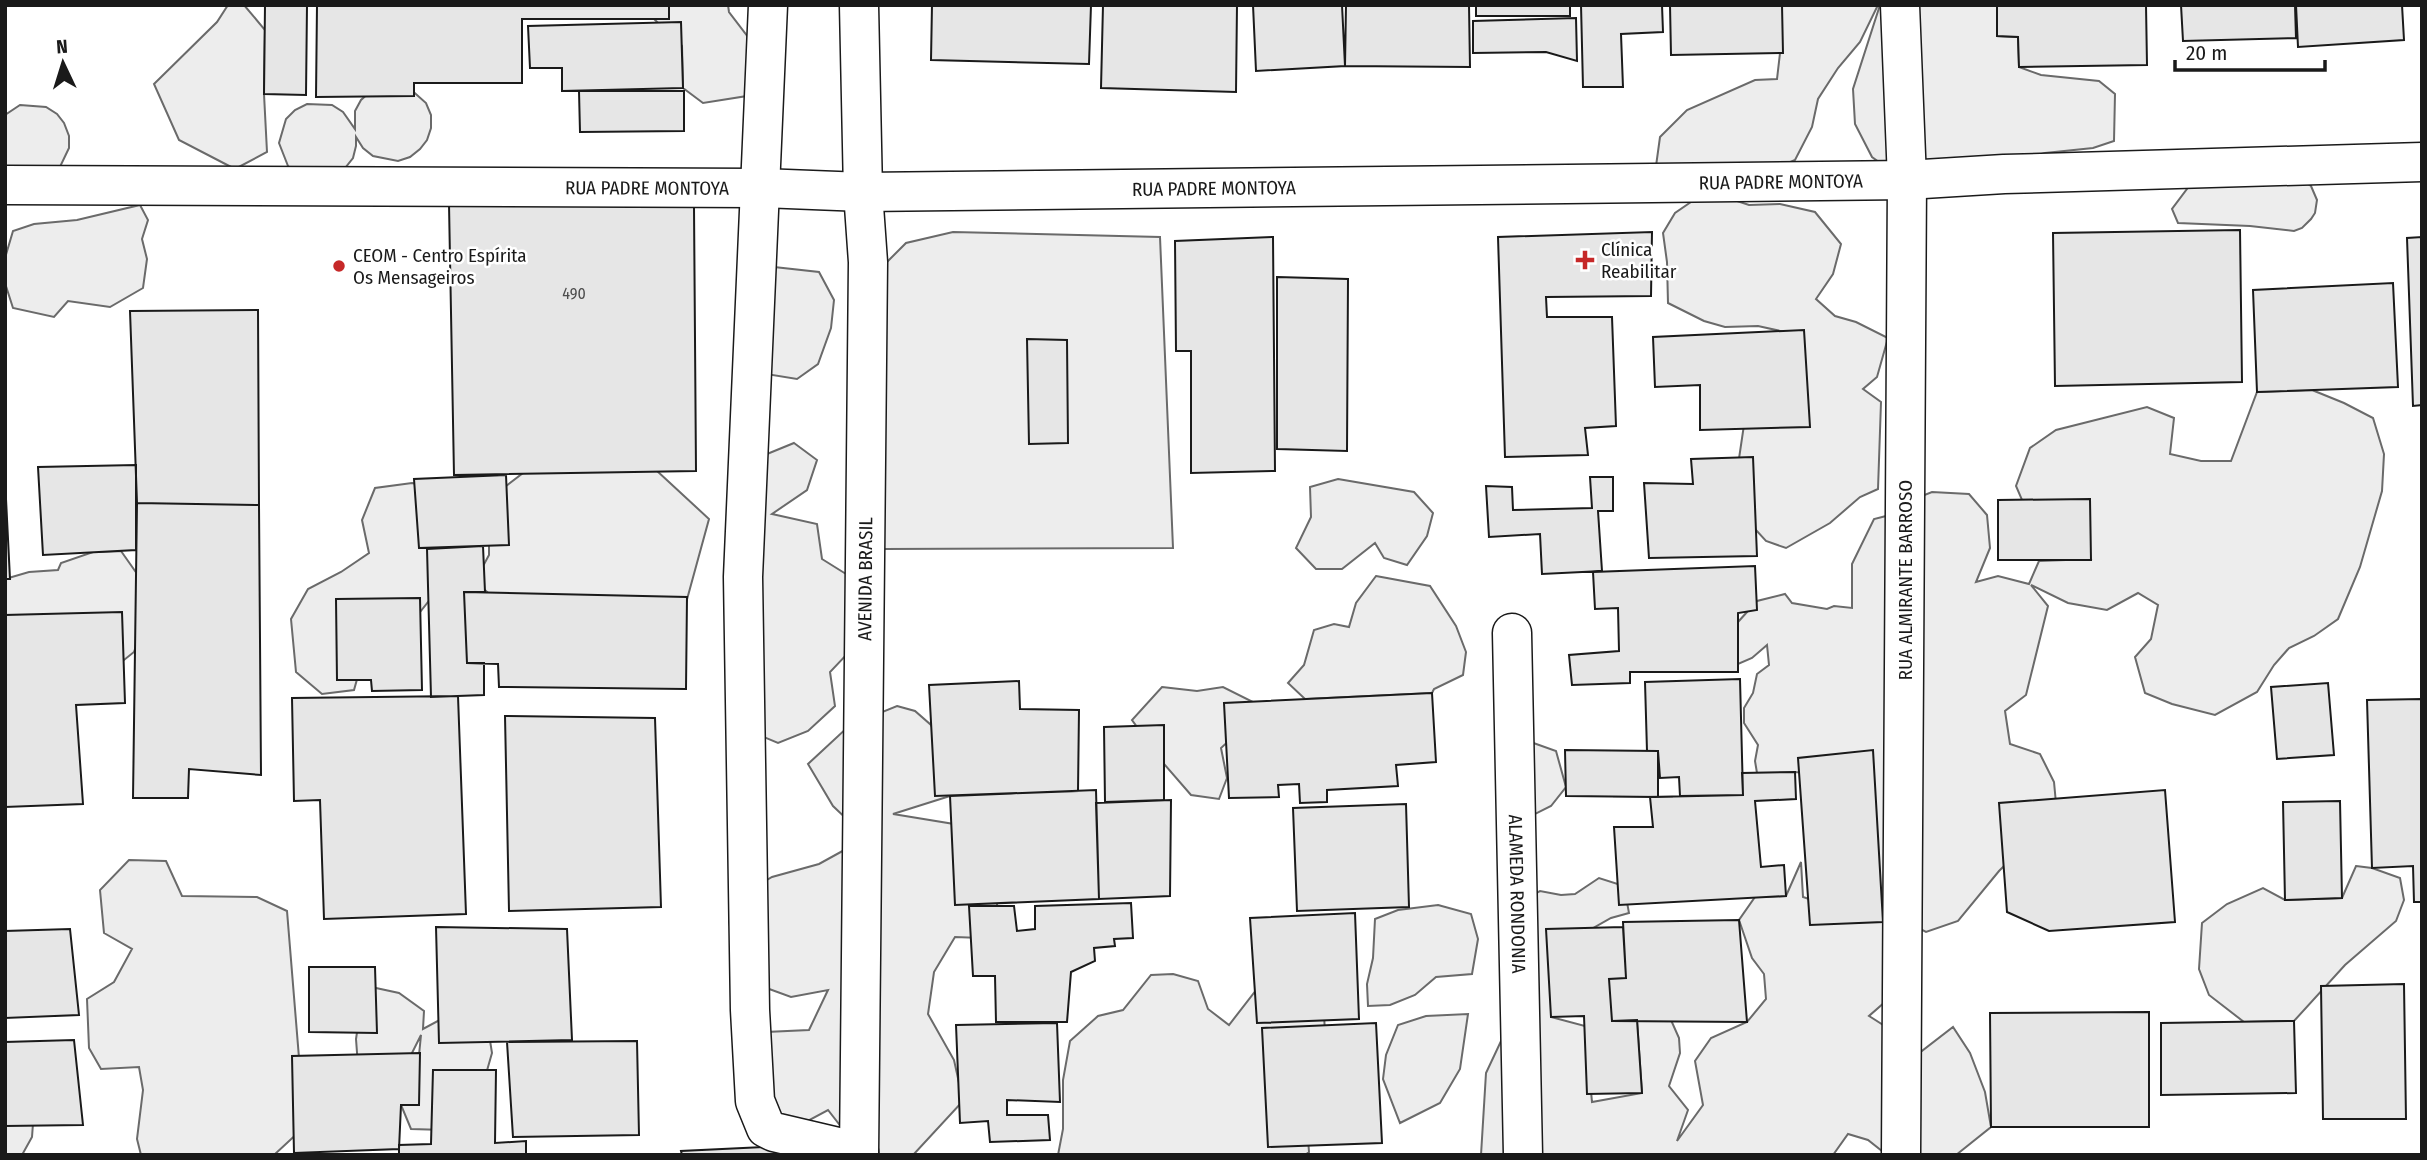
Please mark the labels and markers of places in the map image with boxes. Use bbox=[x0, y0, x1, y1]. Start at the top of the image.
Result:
place label: Clínica Reabilitar bbox=[1601, 238, 1677, 283]
place label: CEOM - Centro Espírita Os Mensageiros bbox=[353, 244, 527, 289]
marker: Clínica Reabilitar bbox=[1575, 250, 1595, 270]
marker: CEOM - Centro Espírita Os Mensageiros bbox=[331, 258, 347, 274]

